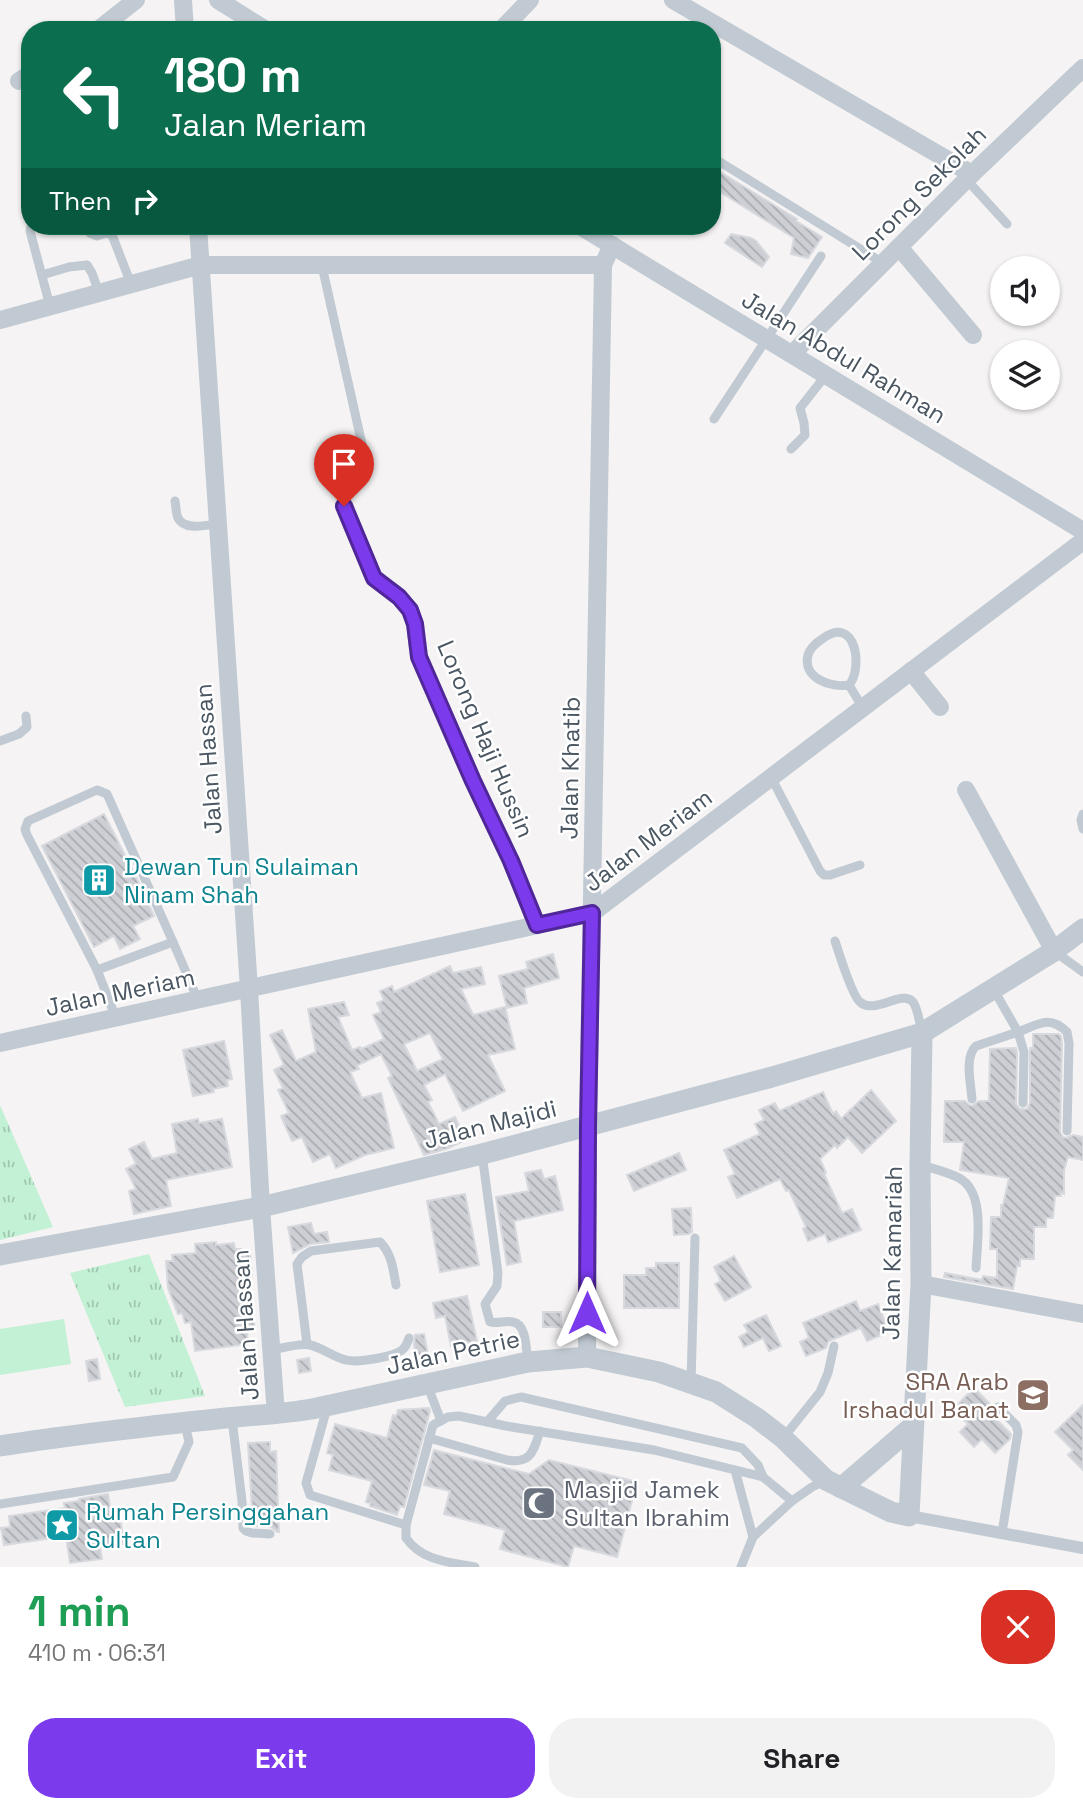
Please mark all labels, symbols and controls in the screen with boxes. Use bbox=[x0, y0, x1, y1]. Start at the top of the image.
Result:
text: 180 m bbox=[164, 44, 302, 106]
icon: left bbox=[49, 49, 140, 140]
text: Jalan Meriam bbox=[164, 105, 367, 145]
street label: Lorong Sekolah bbox=[845, 119, 993, 267]
icon: right bbox=[126, 182, 164, 220]
text: Then bbox=[49, 184, 112, 218]
map controls bbox=[990, 256, 1060, 410]
button: sound bbox=[990, 256, 1060, 326]
street label: Jalan Abdul Rahman bbox=[736, 284, 952, 430]
button: layers bbox=[990, 340, 1060, 410]
pin bbox=[314, 434, 374, 506]
icon: arrive bbox=[325, 445, 363, 483]
street label: Lorong Haji Hussin bbox=[430, 636, 542, 842]
street label: Jalan Hassan bbox=[187, 683, 229, 835]
street label: Jalan Khatib bbox=[553, 696, 587, 840]
street label: Jalan Meriam bbox=[578, 782, 718, 898]
place label: Dewan Tun Sulaiman Ninam Shah bbox=[124, 851, 359, 910]
building icon: Dewan Tun Sulaiman Ninam Shah bbox=[80, 861, 118, 899]
street label: Jalan Meriam bbox=[42, 961, 198, 1023]
street label: Jalan Majidi bbox=[420, 1093, 560, 1155]
street label: Jalan Kamariah bbox=[875, 1166, 909, 1340]
street label: Jalan Hassan bbox=[224, 1249, 266, 1401]
position arrow bbox=[550, 1276, 624, 1350]
street label: Jalan Petrie bbox=[383, 1323, 523, 1381]
place label: SRA Arab Irshadul Banat bbox=[843, 1366, 1009, 1425]
school or university icon: SRA Arab Irshadul Banat bbox=[1014, 1376, 1052, 1414]
place label: Masjid Jamek Sultan Ibrahim bbox=[564, 1474, 730, 1533]
mosque icon: Masjid Jamek Sultan Ibrahim bbox=[520, 1484, 558, 1522]
place label: Rumah Persinggahan Sultan bbox=[86, 1496, 329, 1555]
place icon: Rumah Persinggahan Sultan bbox=[43, 1506, 81, 1544]
text: 1 min bbox=[28, 1585, 131, 1638]
button: close bbox=[981, 1590, 1055, 1664]
text: 410 m · 06:31 bbox=[28, 1638, 166, 1668]
button: Exit bbox=[28, 1718, 535, 1798]
button: Share bbox=[549, 1718, 1055, 1798]

